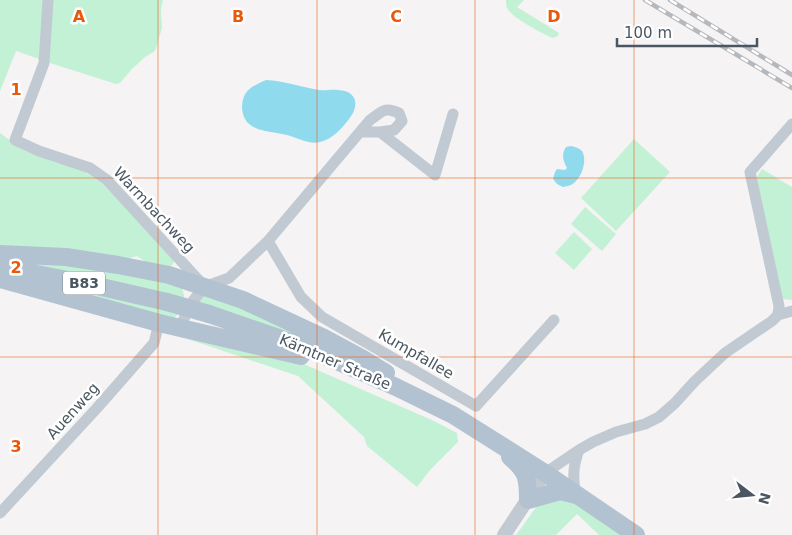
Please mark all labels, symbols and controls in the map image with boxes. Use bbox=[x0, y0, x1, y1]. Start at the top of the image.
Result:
text: A bbox=[73, 7, 86, 26]
text: B bbox=[232, 7, 244, 26]
text: C bbox=[390, 7, 402, 26]
text: D bbox=[547, 7, 561, 26]
scale bar bbox=[617, 15, 757, 47]
text: 100 m bbox=[624, 24, 672, 42]
text: 1 bbox=[10, 80, 22, 99]
street label: Warmbachweg bbox=[110, 163, 198, 257]
text: 2 bbox=[10, 258, 22, 277]
road number: B83 bbox=[63, 272, 105, 294]
street label: Kumpfallee bbox=[375, 325, 457, 383]
street label: Kärntner Straße bbox=[277, 330, 393, 394]
street label: Auenweg bbox=[43, 379, 103, 443]
text: 3 bbox=[10, 437, 22, 456]
north arrow bbox=[727, 470, 777, 520]
text: N bbox=[755, 491, 774, 506]

